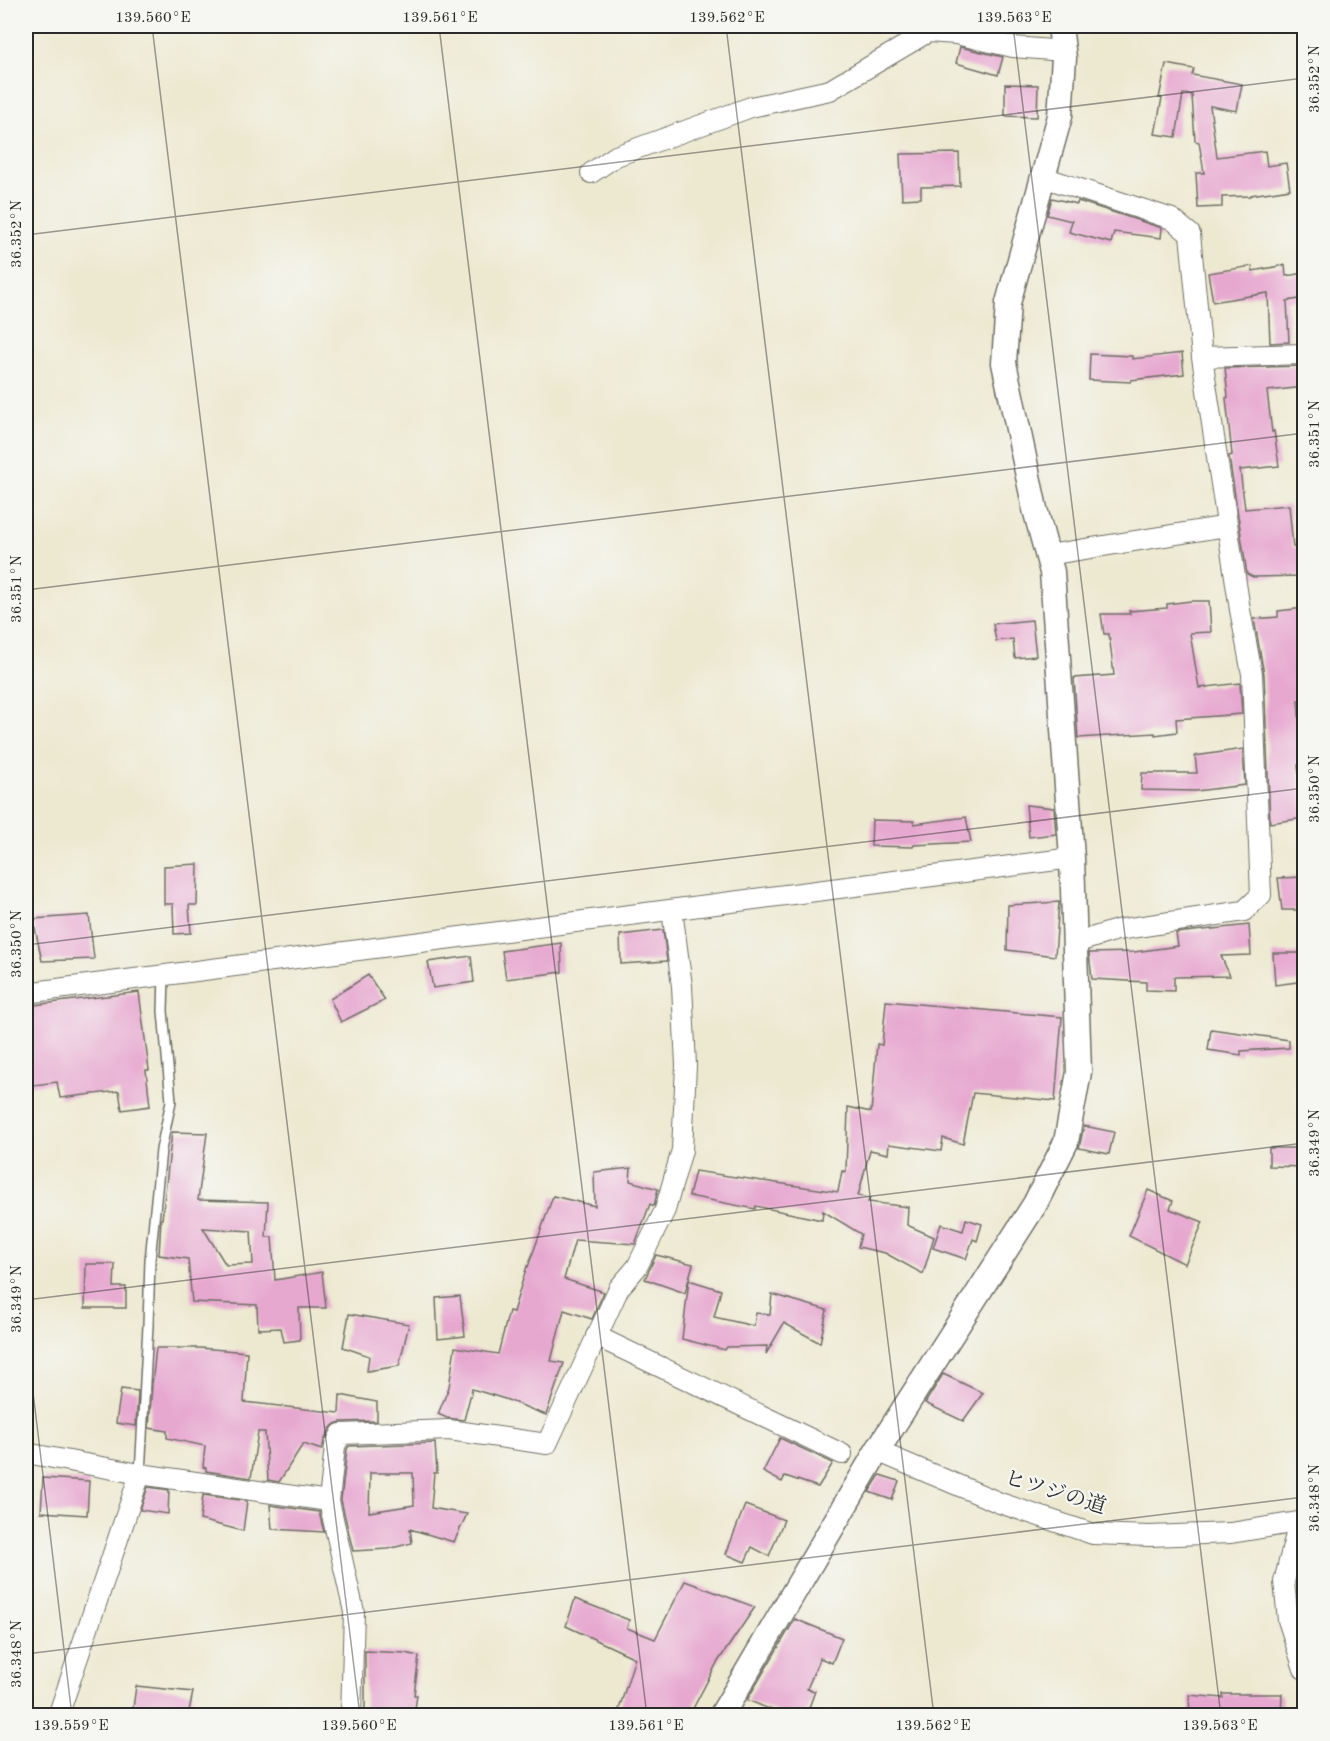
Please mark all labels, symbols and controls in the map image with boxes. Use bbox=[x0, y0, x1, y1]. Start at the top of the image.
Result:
text: 139.560°E bbox=[115, 11, 191, 26]
text: 139.561°E bbox=[402, 11, 478, 26]
text: 139.562°E bbox=[689, 11, 765, 26]
text: 139.563°E bbox=[976, 11, 1052, 26]
text: 36.352°N bbox=[1308, 45, 1323, 113]
text: 36.352°N bbox=[10, 200, 25, 268]
text: 36.351°N bbox=[1308, 400, 1323, 468]
text: 36.351°N bbox=[10, 555, 25, 623]
text: 36.350°N bbox=[1308, 755, 1323, 823]
text: 36.350°N bbox=[10, 910, 25, 978]
text: 36.349°N bbox=[1308, 1109, 1323, 1177]
text: 36.349°N bbox=[10, 1265, 25, 1333]
text: 36.348°N bbox=[1308, 1464, 1323, 1532]
street label: ヒツジの道 bbox=[1002, 1466, 1109, 1518]
text: 36.348°N bbox=[10, 1620, 25, 1688]
text: 139.559°E bbox=[33, 1719, 109, 1734]
text: 139.560°E bbox=[321, 1719, 397, 1734]
text: 139.561°E bbox=[608, 1719, 684, 1734]
text: 139.562°E bbox=[895, 1719, 971, 1734]
text: 139.563°E bbox=[1182, 1719, 1258, 1734]

